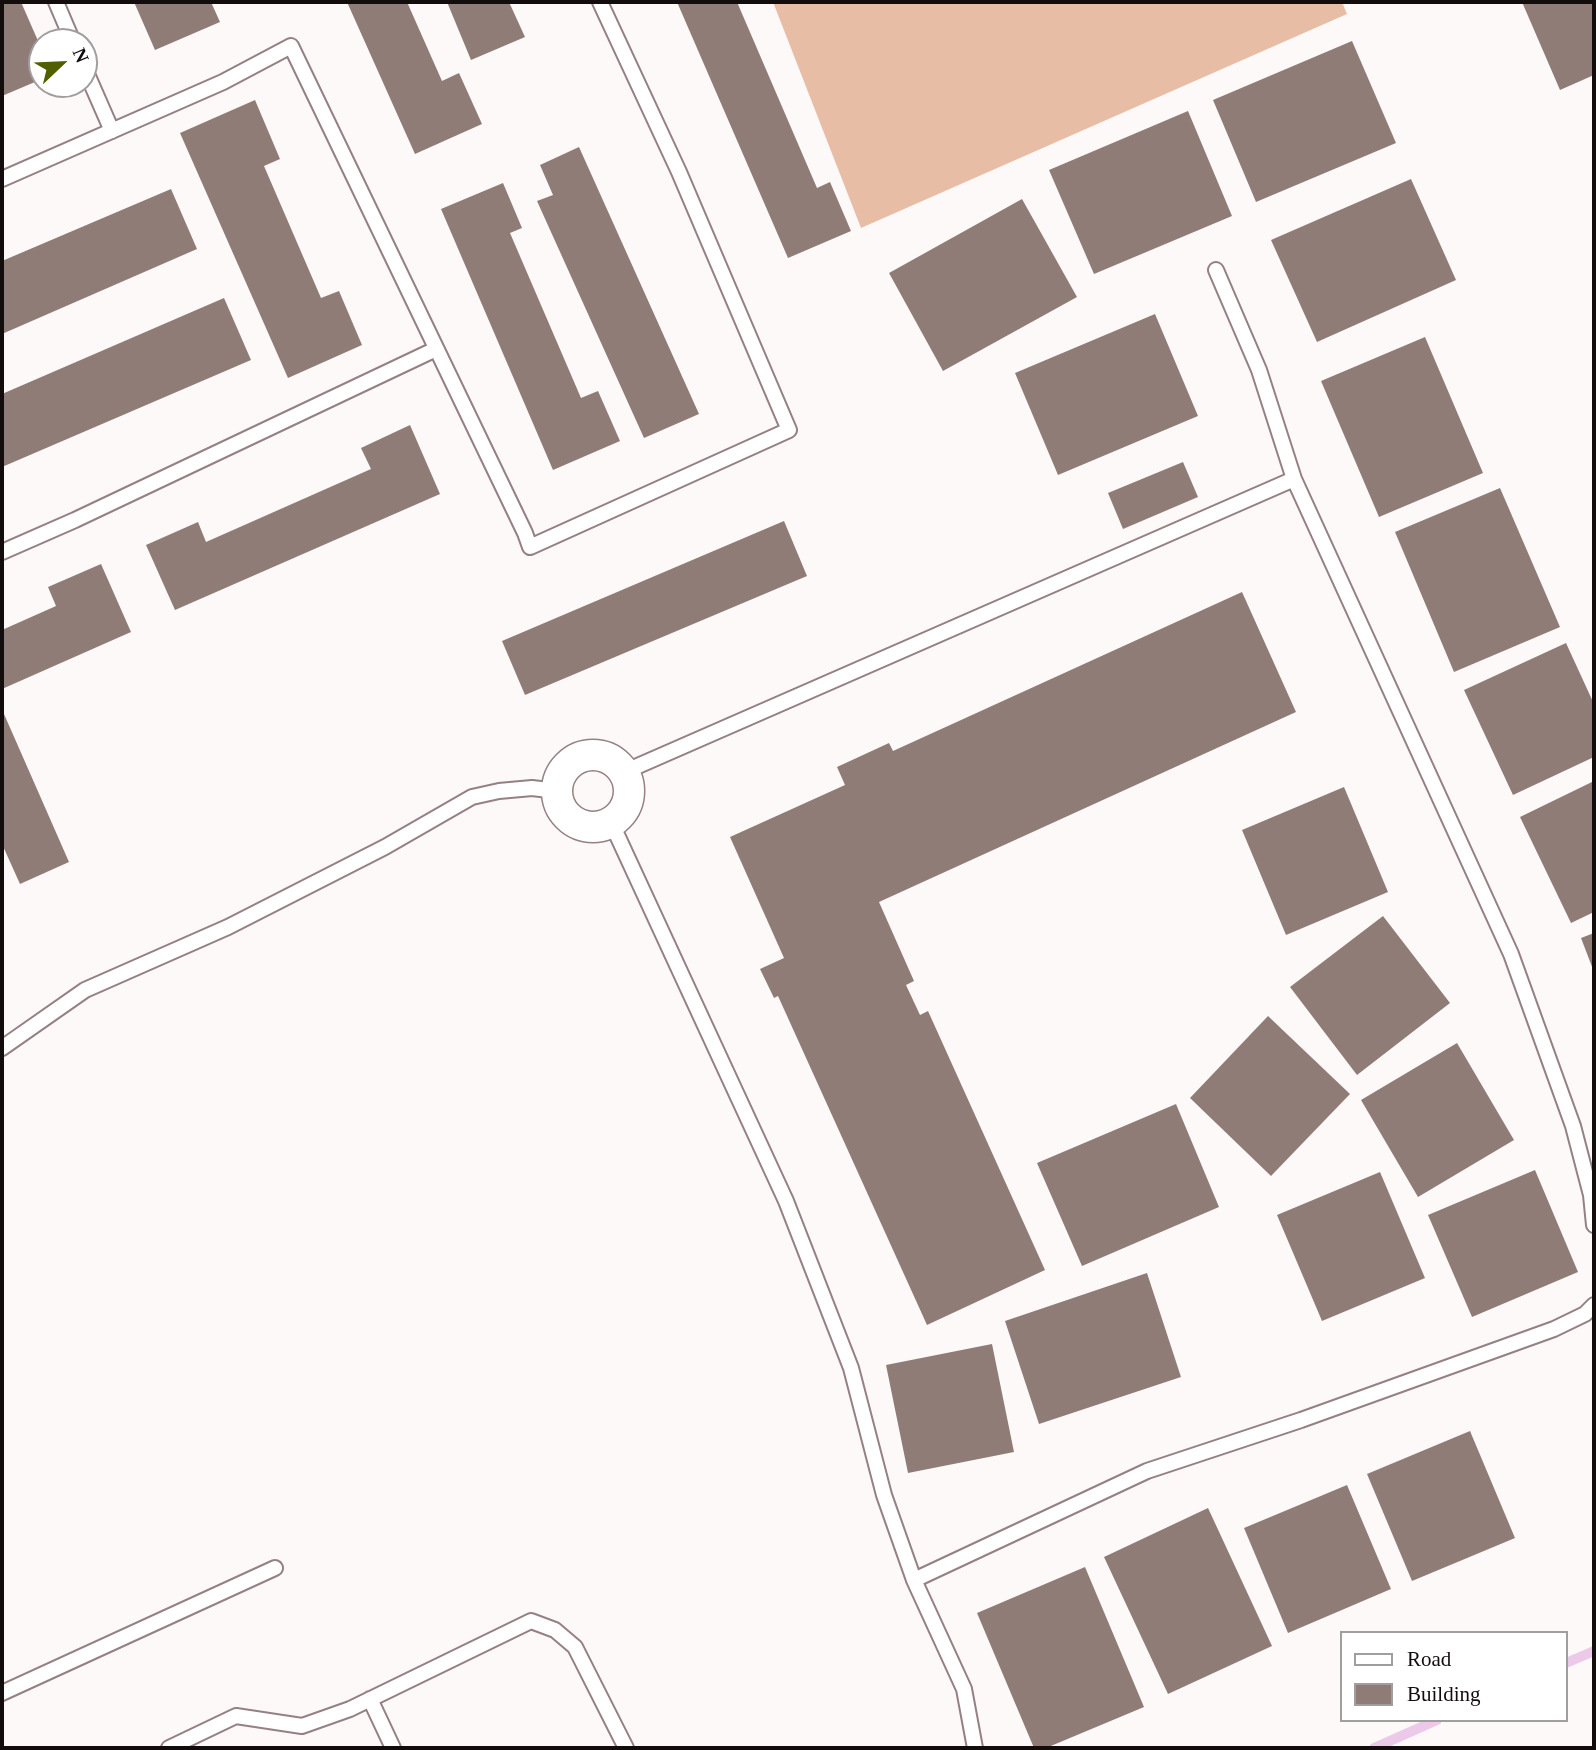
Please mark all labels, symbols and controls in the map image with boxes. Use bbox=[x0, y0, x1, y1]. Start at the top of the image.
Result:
north arrow bbox=[28, 28, 98, 98]
text: N bbox=[69, 45, 93, 66]
legend bbox=[1340, 1631, 1568, 1722]
text: Road bbox=[1407, 1647, 1451, 1671]
text: Building bbox=[1407, 1682, 1481, 1706]

